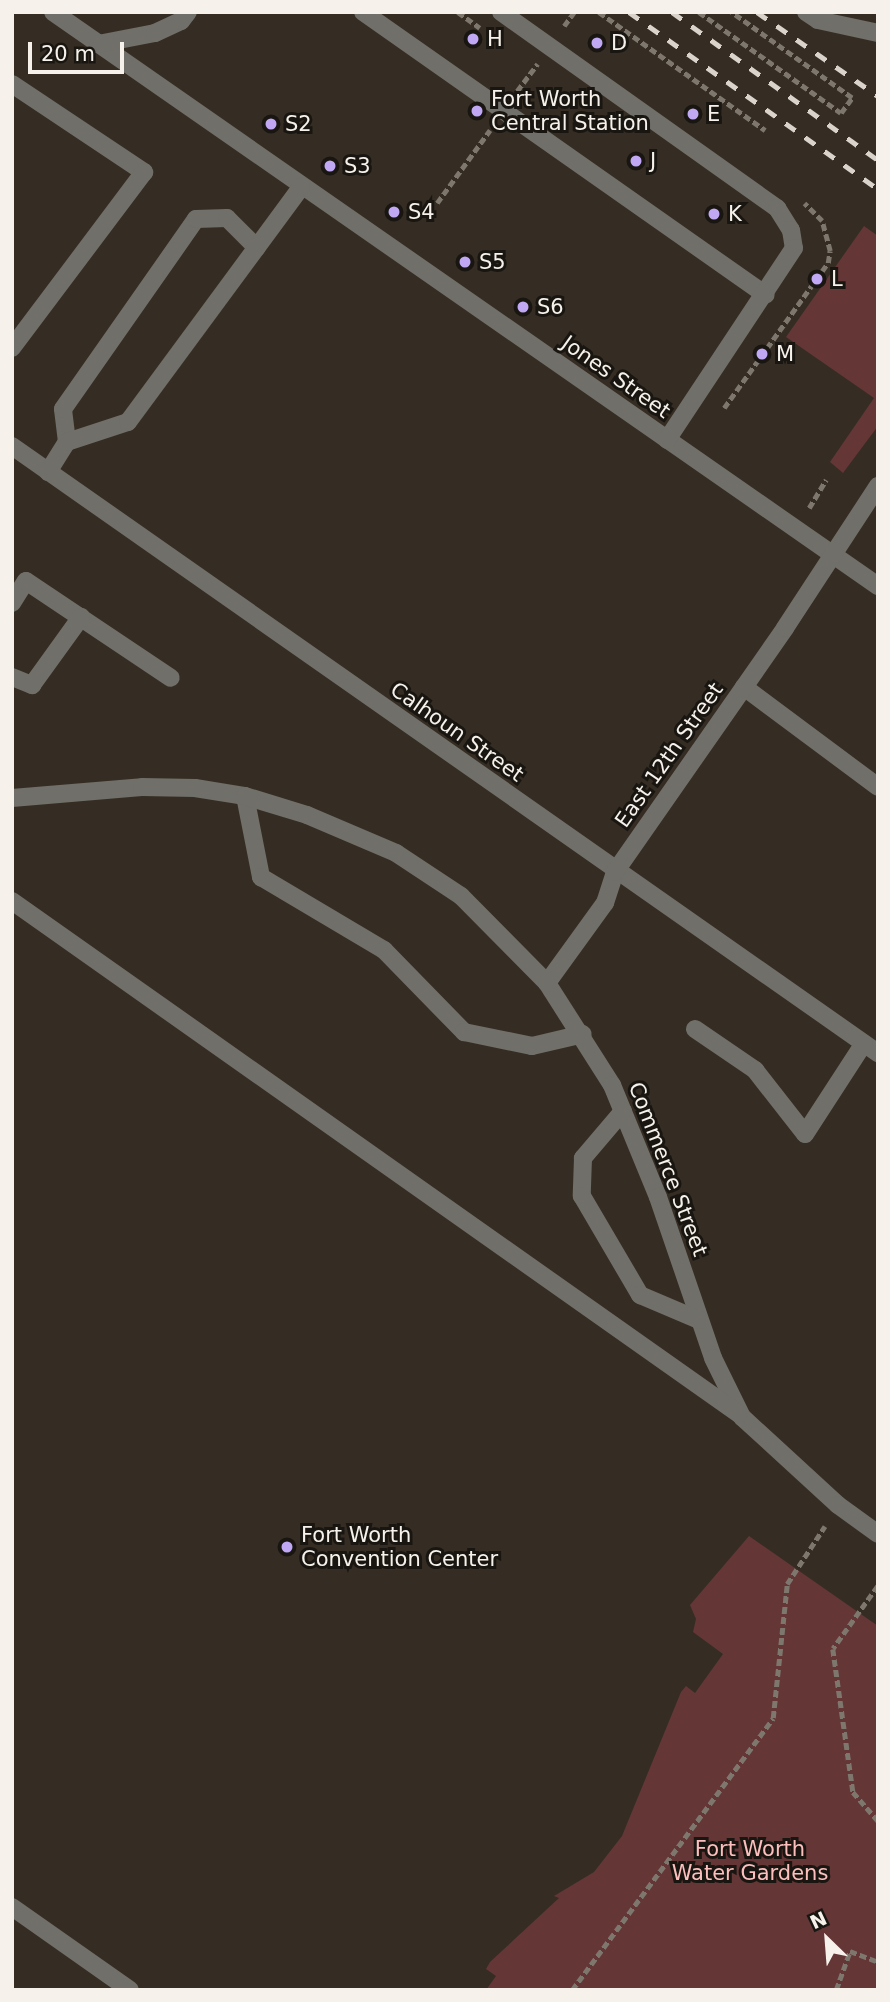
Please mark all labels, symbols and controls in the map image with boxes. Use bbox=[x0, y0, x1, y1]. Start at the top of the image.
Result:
place label: H bbox=[487, 26, 503, 52]
scale bar bbox=[32, 28, 128, 72]
place label: D bbox=[611, 30, 627, 56]
marker: H bbox=[465, 31, 481, 47]
marker: D bbox=[589, 35, 605, 51]
text: 20 m bbox=[41, 42, 95, 66]
place label: Fort Worth Central Station bbox=[491, 86, 649, 136]
place label: E bbox=[707, 101, 720, 127]
marker: Fort Worth Central Station bbox=[469, 103, 485, 119]
marker: E bbox=[685, 106, 701, 122]
place label: S2 bbox=[285, 111, 312, 137]
marker: S2 bbox=[263, 116, 279, 132]
place label: J bbox=[650, 148, 656, 174]
place label: S3 bbox=[344, 153, 371, 179]
marker: J bbox=[628, 153, 644, 169]
marker: S3 bbox=[322, 158, 338, 174]
place label: S4 bbox=[408, 199, 435, 225]
place label: K bbox=[728, 201, 742, 227]
marker: S4 bbox=[386, 204, 402, 220]
marker: K bbox=[706, 206, 722, 222]
place label: S5 bbox=[479, 249, 506, 275]
marker: S5 bbox=[457, 254, 473, 270]
place label: L bbox=[831, 266, 843, 292]
marker: L bbox=[809, 271, 825, 287]
place label: S6 bbox=[537, 294, 564, 320]
marker: S6 bbox=[515, 299, 531, 315]
street label: Jones Street bbox=[557, 330, 675, 424]
place label: M bbox=[776, 341, 794, 367]
marker: M bbox=[754, 346, 770, 362]
street label: Calhoun Street bbox=[386, 677, 528, 787]
street label: East 12th Street bbox=[610, 678, 728, 832]
street label: Commerce Street bbox=[623, 1078, 713, 1260]
place label: Fort Worth Convention Center bbox=[301, 1522, 498, 1572]
marker: Fort Worth Convention Center bbox=[279, 1539, 295, 1555]
park label: Fort Worth Water Gardens bbox=[672, 1836, 828, 1886]
north arrow bbox=[792, 1904, 862, 1974]
text: N bbox=[806, 1907, 830, 1933]

